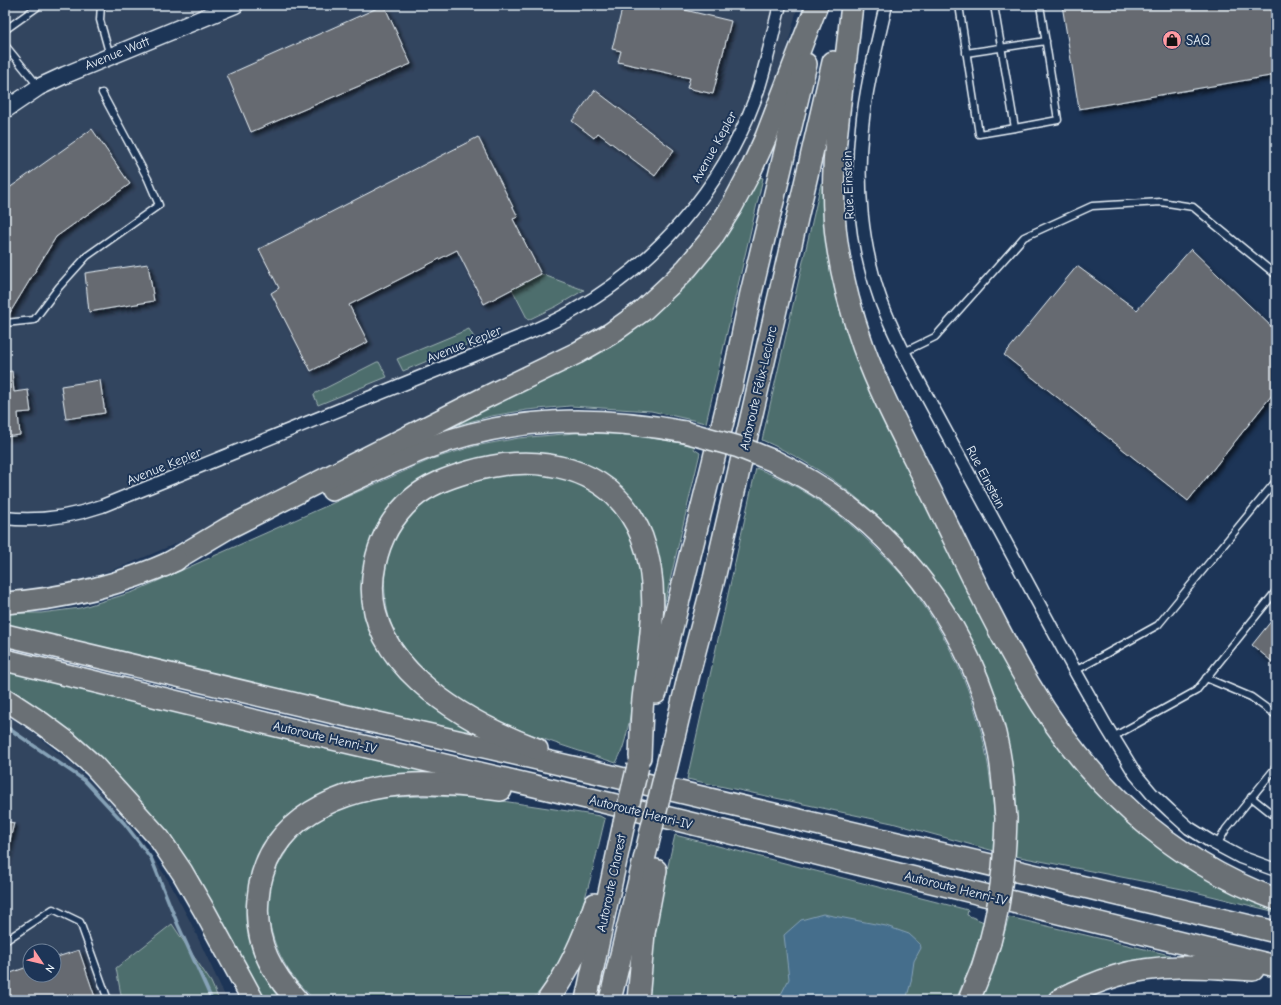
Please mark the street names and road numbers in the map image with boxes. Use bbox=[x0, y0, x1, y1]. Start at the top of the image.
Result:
street label: Avenue Watt bbox=[82, 33, 153, 73]
street label: Avenue Kepler bbox=[688, 108, 740, 185]
street label: Rue Einstein bbox=[839, 150, 857, 220]
street label: Avenue Kepler bbox=[424, 322, 504, 366]
street label: Autoroute Félix-Leclerc bbox=[736, 324, 780, 452]
street label: Rue Einstein bbox=[963, 443, 1009, 511]
street label: Avenue Kepler bbox=[124, 444, 204, 488]
street label: Autoroute Henri-IV bbox=[272, 718, 378, 756]
street label: Autoroute Henri-IV bbox=[588, 792, 694, 832]
street label: Autoroute Charest bbox=[593, 832, 629, 933]
street label: Autoroute Henri-IV bbox=[903, 868, 1009, 908]

